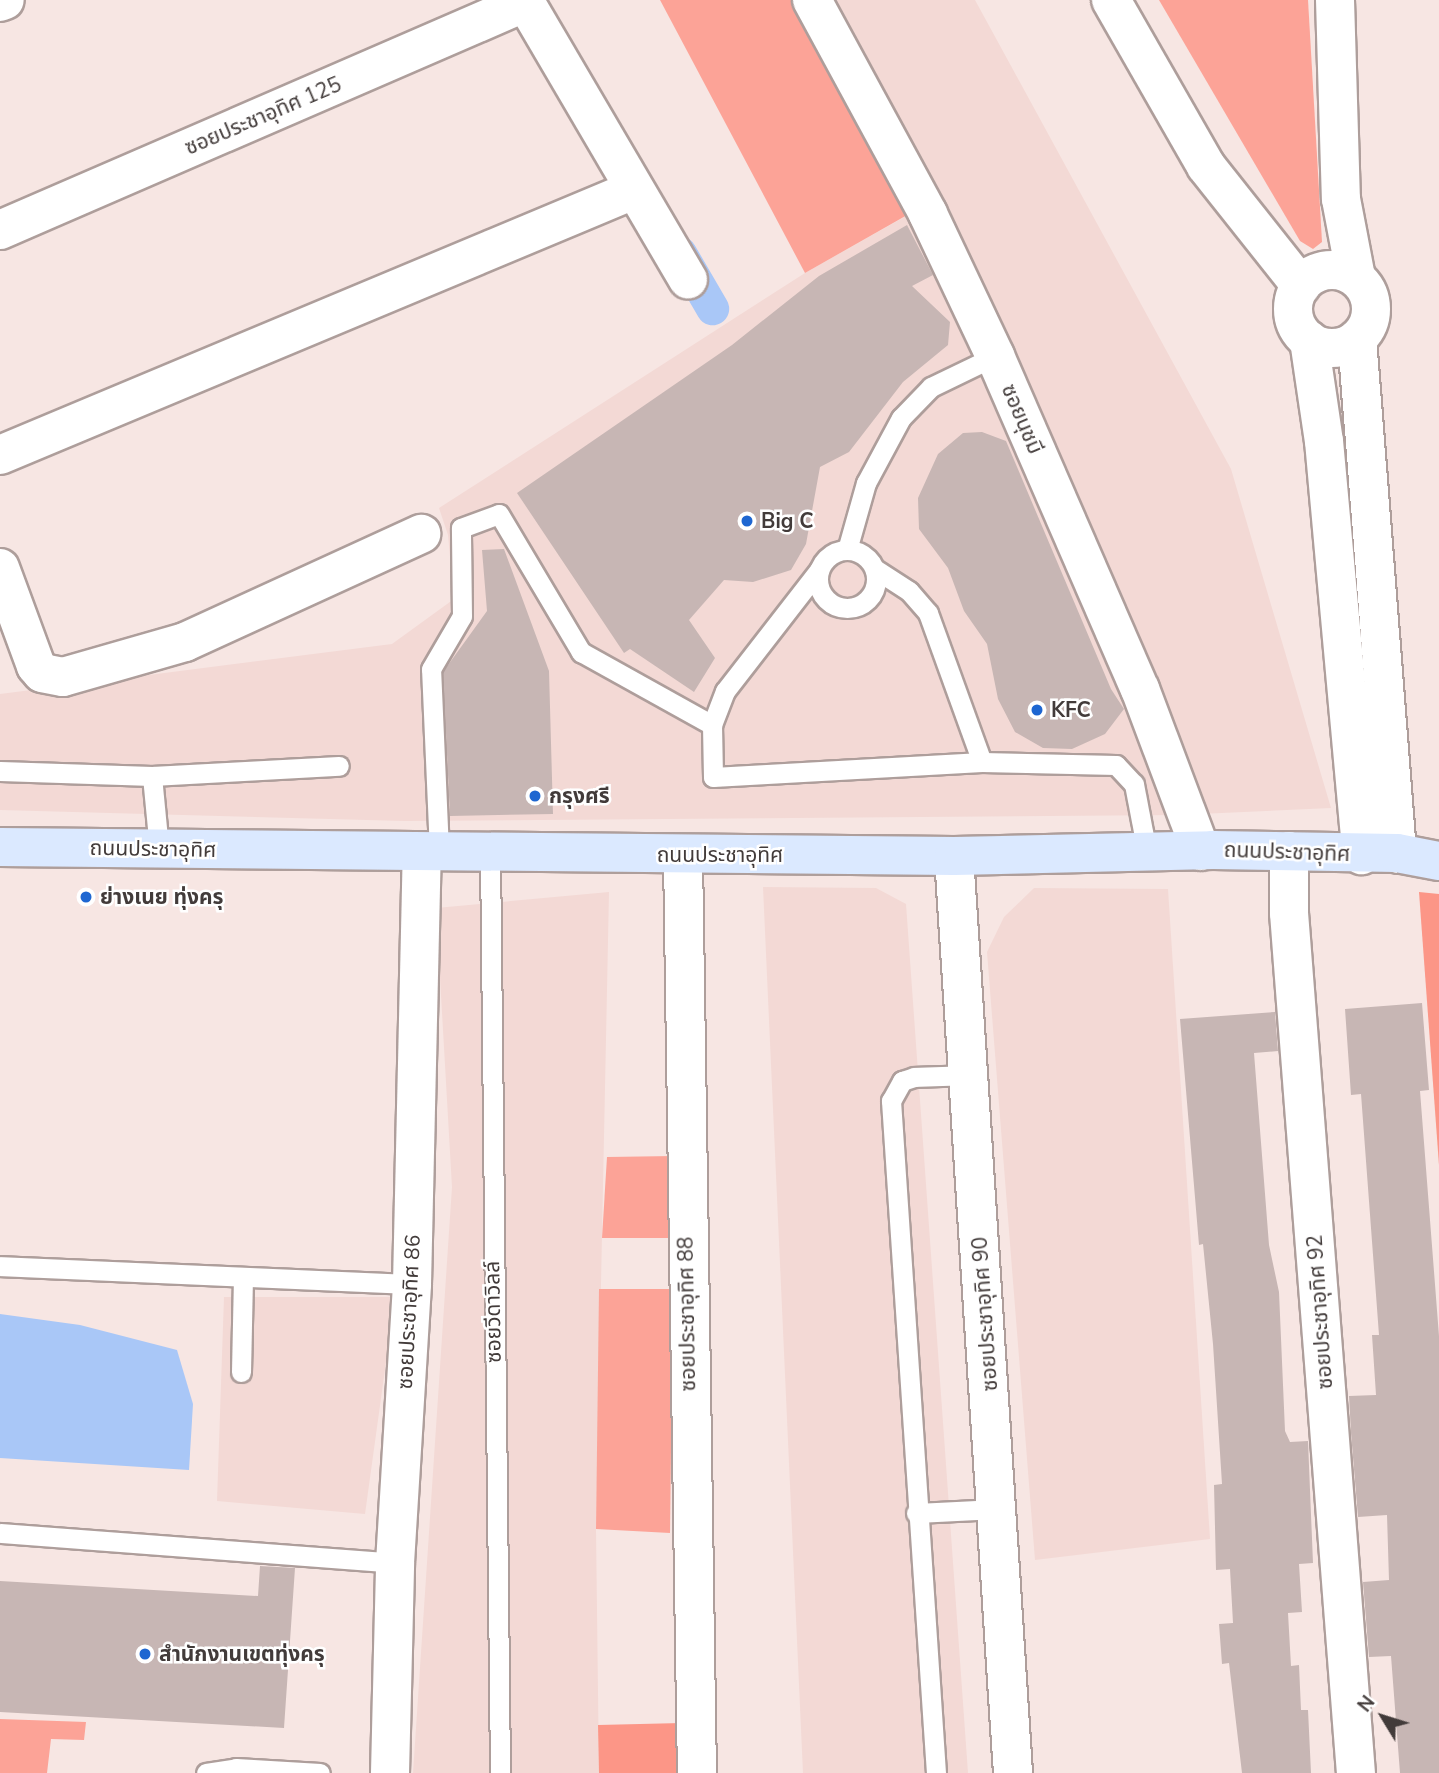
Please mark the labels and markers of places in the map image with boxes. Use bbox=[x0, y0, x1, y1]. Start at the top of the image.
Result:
place label: Big C bbox=[761, 508, 813, 534]
marker: Big C bbox=[739, 513, 755, 529]
place label: KFC bbox=[1051, 697, 1091, 723]
marker: KFC bbox=[1029, 702, 1045, 718]
place label: กรุงศรี bbox=[549, 783, 610, 809]
marker: กรุงศรี bbox=[527, 788, 543, 804]
place label: ย่างเนย ทุ่งครุ bbox=[100, 884, 223, 910]
marker: ย่างเนย ทุ่งครุ bbox=[78, 889, 94, 905]
place label: สำนักงานเขตทุ่งครุ bbox=[159, 1641, 325, 1667]
marker: สำนักงานเขตทุ่งครุ bbox=[137, 1646, 153, 1662]

